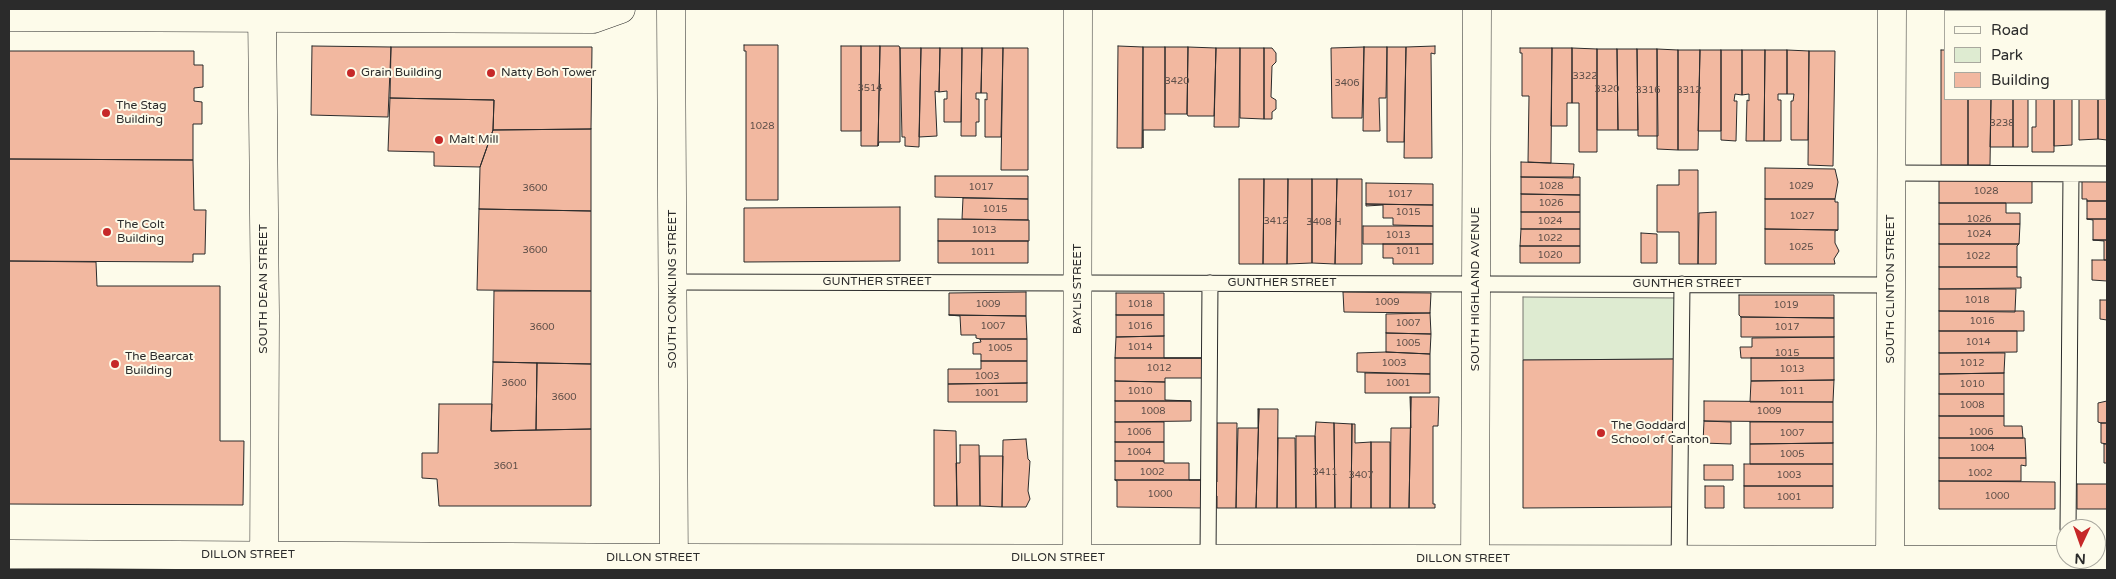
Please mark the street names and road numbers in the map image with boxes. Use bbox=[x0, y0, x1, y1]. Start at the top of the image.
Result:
street label: SOUTH HIGHLAND AVENUE bbox=[1469, 207, 1483, 371]
street label: SOUTH CONKLING STREET bbox=[666, 210, 680, 368]
street label: SOUTH CLINTON STREET bbox=[1884, 215, 1898, 363]
street label: SOUTH DEAN STREET bbox=[257, 224, 271, 354]
street label: BAYLIS STREET bbox=[1071, 244, 1085, 334]
street label: GUNTHER STREET bbox=[823, 275, 931, 289]
street label: GUNTHER STREET bbox=[1228, 276, 1336, 290]
street label: GUNTHER STREET bbox=[1633, 277, 1741, 291]
street label: DILLON STREET bbox=[201, 548, 295, 562]
street label: DILLON STREET bbox=[606, 551, 700, 565]
street label: DILLON STREET bbox=[1011, 551, 1105, 565]
street label: DILLON STREET bbox=[1416, 552, 1510, 566]

